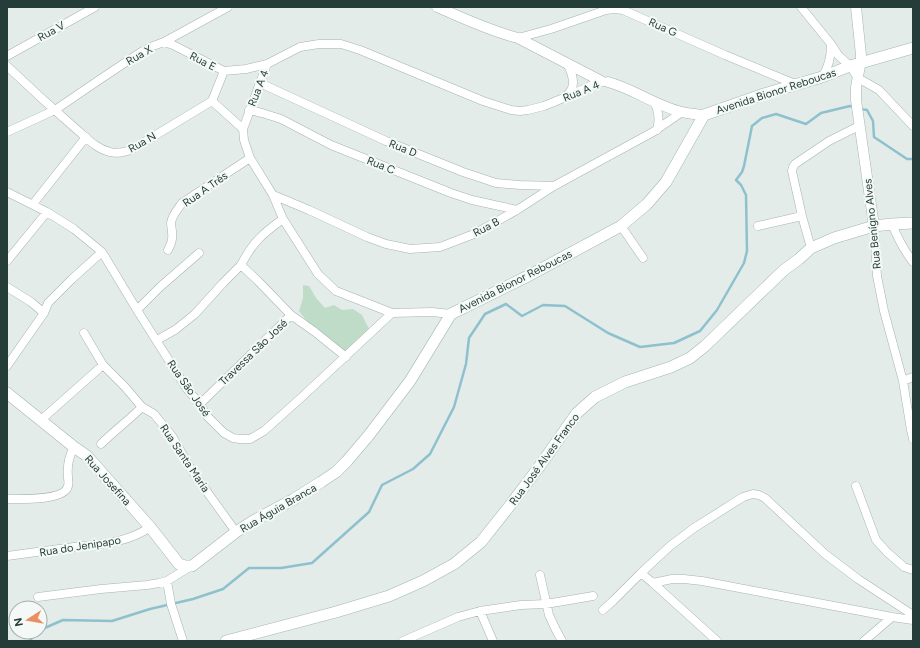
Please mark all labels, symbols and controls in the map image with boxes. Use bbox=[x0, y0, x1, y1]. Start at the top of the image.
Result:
street label: Rua G bbox=[647, 15, 679, 39]
street label: Rua V bbox=[35, 19, 67, 44]
street label: Rua X bbox=[124, 43, 155, 68]
street label: Rua E bbox=[187, 49, 218, 74]
street label: Avenida Bionor Reboucas bbox=[714, 66, 838, 117]
street label: Rua A 4 bbox=[246, 68, 271, 108]
street label: Rua A 4 bbox=[561, 78, 602, 105]
street label: Rua N bbox=[126, 129, 158, 156]
street label: Rua D bbox=[387, 137, 419, 160]
street label: Rua C bbox=[365, 154, 397, 177]
street label: Rua A Três bbox=[180, 169, 230, 210]
street label: Rua Benígno Alves bbox=[861, 178, 884, 270]
street label: Rua B bbox=[471, 215, 502, 240]
street label: Avenida Bionor Reboucas bbox=[456, 247, 574, 316]
street label: Travessa São José bbox=[217, 317, 290, 388]
street label: Rua São José bbox=[164, 358, 213, 419]
street label: Rua José Alves Franco bbox=[507, 411, 582, 508]
street label: Rua Santa Maria bbox=[157, 422, 212, 495]
street label: Rua Josefina bbox=[82, 453, 133, 508]
street label: Rua Águia Branca bbox=[238, 481, 319, 536]
street label: Rua do Jenipapo bbox=[38, 534, 122, 559]
north arrow bbox=[8, 600, 48, 640]
text: N bbox=[11, 616, 26, 627]

